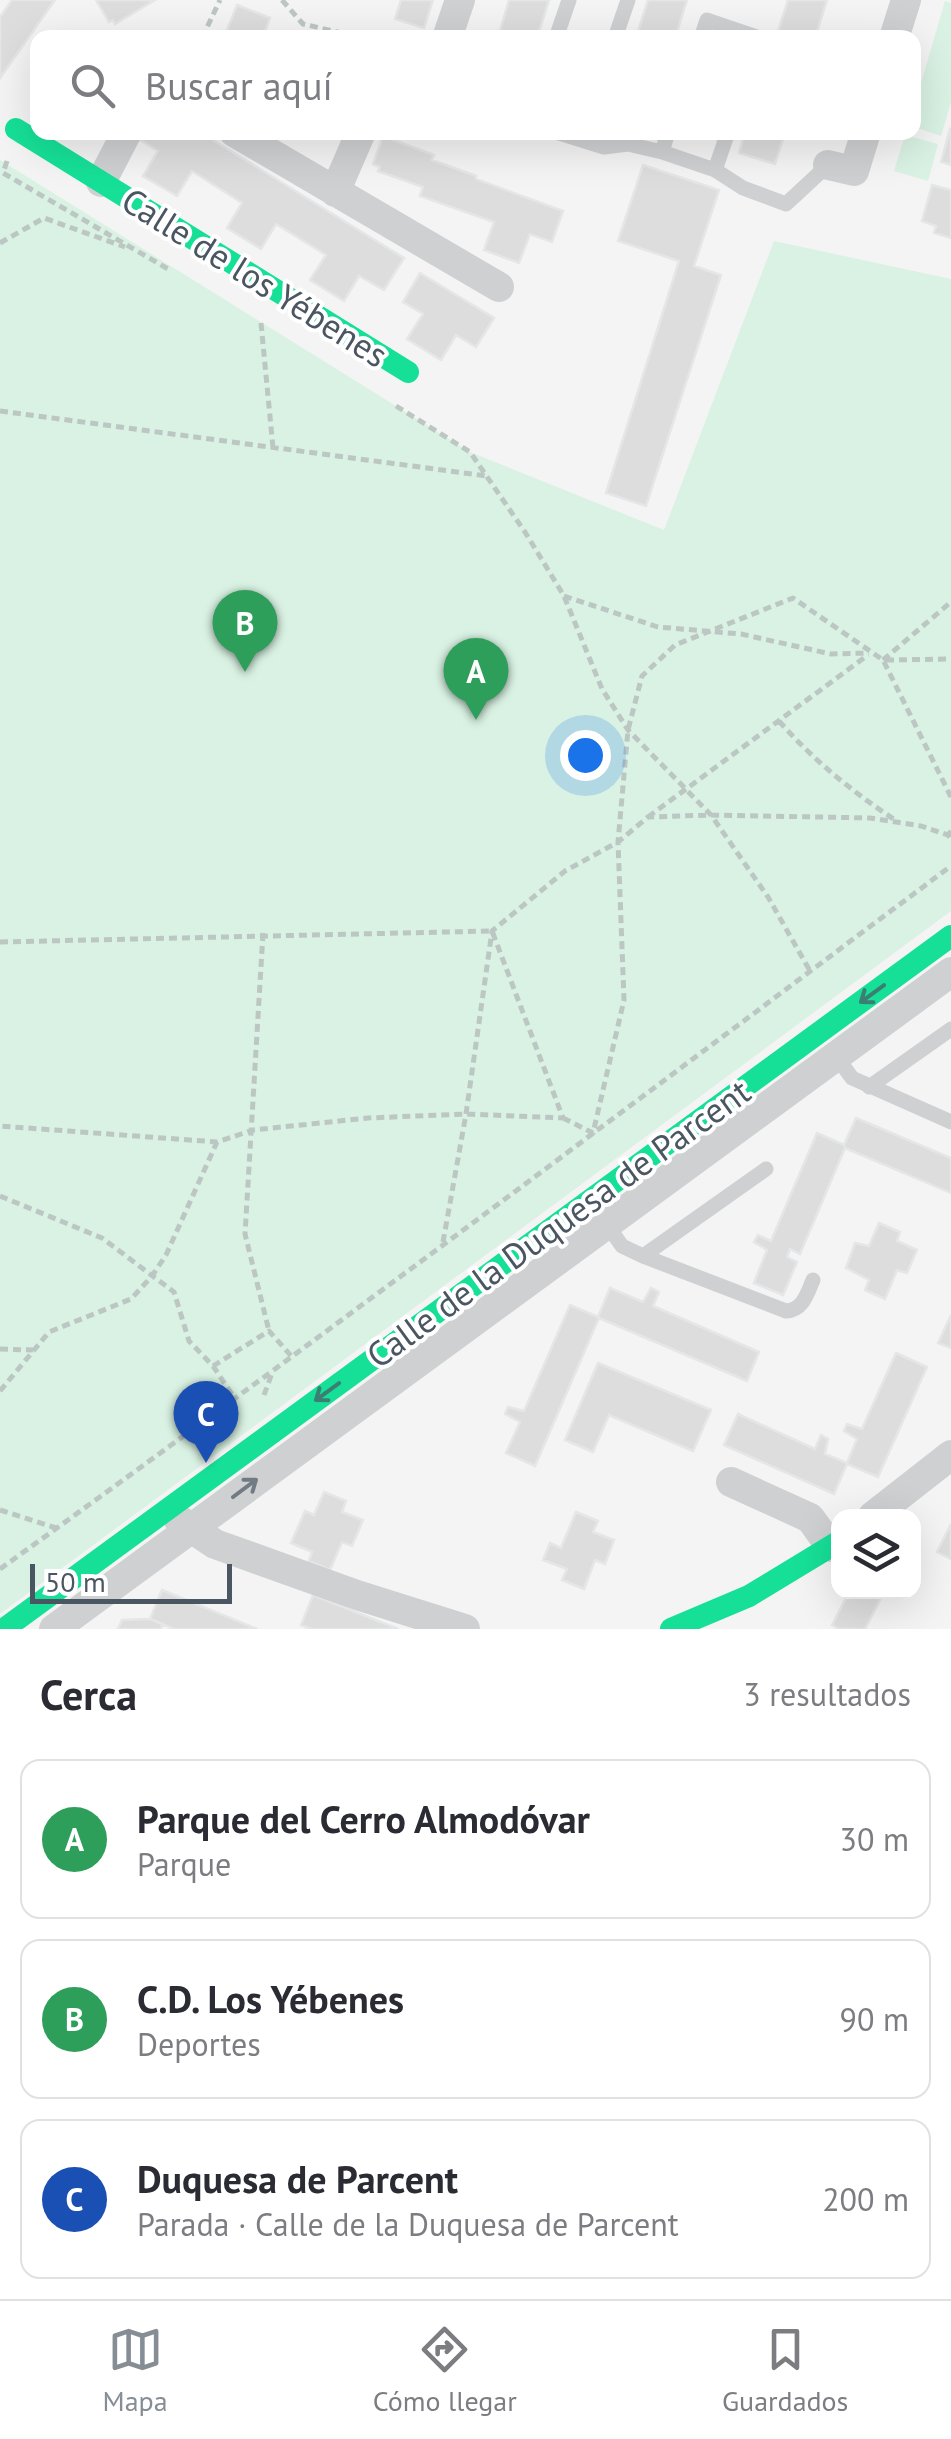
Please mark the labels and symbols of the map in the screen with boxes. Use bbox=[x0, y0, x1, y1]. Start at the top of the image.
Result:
street label: Calle de los Yébenes bbox=[113, 177, 397, 377]
pin: B bbox=[212, 590, 278, 672]
pin: A bbox=[444, 638, 508, 720]
your location bbox=[560, 730, 611, 781]
one-way arrow bbox=[859, 983, 886, 1004]
street label: Calle de la Duquesa de Parcent bbox=[357, 1068, 759, 1378]
pin: C bbox=[174, 1380, 238, 1463]
one-way arrow bbox=[314, 1381, 341, 1402]
one-way arrow bbox=[231, 1477, 258, 1498]
scale bar bbox=[30, 1559, 232, 1604]

